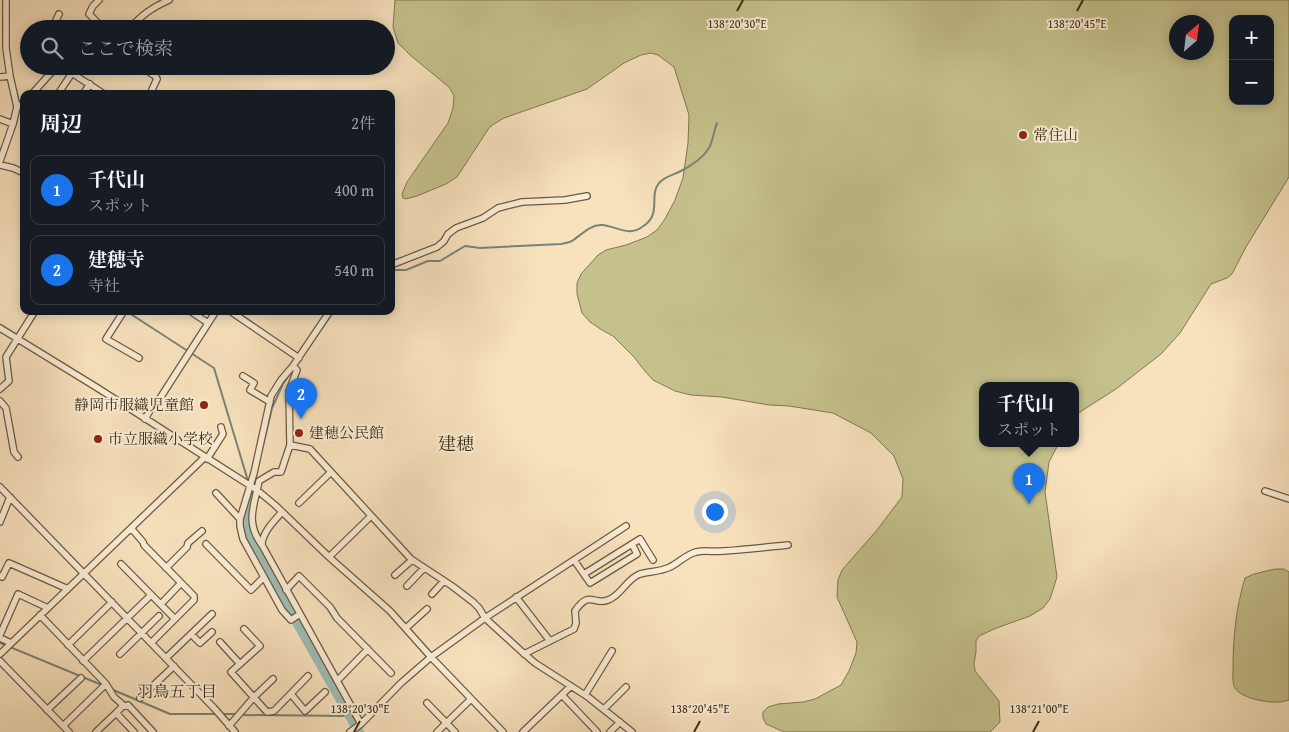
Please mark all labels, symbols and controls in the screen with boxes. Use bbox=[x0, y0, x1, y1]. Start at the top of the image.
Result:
text: 138°20'30"E bbox=[707, 15, 767, 32]
text: 138°20'45"E bbox=[1047, 15, 1107, 32]
north arrow bbox=[1169, 15, 1214, 60]
map controls bbox=[1229, 15, 1274, 105]
button: + bbox=[1229, 15, 1274, 60]
search box bbox=[20, 20, 395, 75]
icon: search bbox=[38, 34, 66, 62]
text: ここで検索 bbox=[78, 34, 173, 62]
button: − bbox=[1229, 60, 1274, 105]
text: 周辺 bbox=[40, 108, 82, 139]
text: 2件 bbox=[351, 111, 375, 135]
place label: 常住山 bbox=[1033, 124, 1078, 145]
marker: 常住山 bbox=[1017, 129, 1029, 141]
text: 千代山 bbox=[88, 165, 145, 193]
text: 1 bbox=[53, 178, 61, 202]
text: 400 m bbox=[334, 178, 374, 202]
text: スポット bbox=[88, 193, 152, 217]
text: 建穂寺 bbox=[88, 245, 145, 273]
text: 2 bbox=[53, 258, 61, 282]
text: 540 m bbox=[334, 258, 374, 282]
text: 寺社 bbox=[88, 273, 120, 297]
pin: 2 bbox=[285, 378, 317, 419]
popup bbox=[979, 382, 1079, 447]
text: 千代山 bbox=[997, 389, 1054, 417]
place label: 静岡市服織児童館 bbox=[74, 394, 194, 415]
marker: 静岡市服織児童館 bbox=[198, 399, 210, 411]
text: スポット bbox=[997, 417, 1061, 441]
place label: 建穂公民館 bbox=[309, 422, 384, 443]
marker: 建穂公民館 bbox=[293, 427, 305, 439]
place label: 市立服織小学校 bbox=[108, 428, 213, 449]
district label: 建穂 bbox=[438, 430, 474, 457]
marker: 市立服織小学校 bbox=[92, 433, 104, 445]
pin: 1 bbox=[1013, 463, 1045, 504]
your location bbox=[702, 499, 728, 525]
district label: 羽鳥五丁目 bbox=[137, 679, 217, 703]
text: 138°20'30"E bbox=[330, 700, 390, 717]
text: 138°20'45"E bbox=[670, 700, 730, 717]
text: 138°21'00"E bbox=[1009, 700, 1069, 717]

